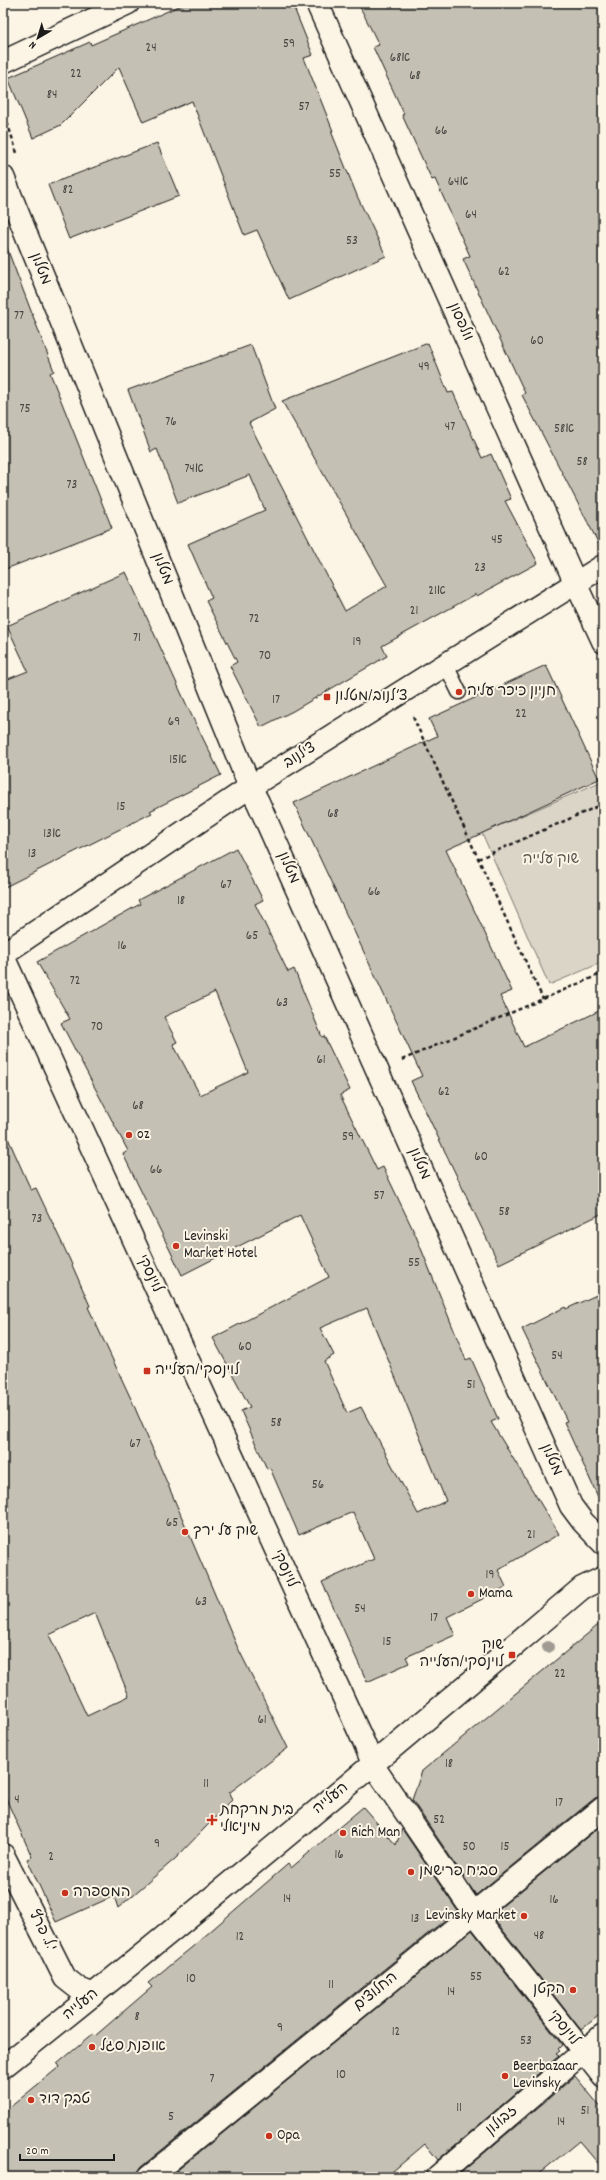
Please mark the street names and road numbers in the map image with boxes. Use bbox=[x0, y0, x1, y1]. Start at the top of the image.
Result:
street label: מטלון bbox=[24, 249, 56, 289]
street label: וולפסון bbox=[442, 299, 478, 345]
street label: מטלון bbox=[146, 549, 178, 589]
street label: צ'לנוב bbox=[280, 738, 320, 774]
street label: מטלון bbox=[271, 848, 305, 888]
street label: מטלון bbox=[402, 1144, 436, 1184]
street label: לוינסקי bbox=[131, 1251, 168, 1297]
street label: מטלון bbox=[534, 1440, 568, 1480]
street label: לוינסקי bbox=[266, 1546, 303, 1592]
street label: העלייה bbox=[308, 1778, 354, 1820]
street label: י.ל. פרץ bbox=[22, 1906, 62, 1956]
street label: החלוצים bbox=[349, 1967, 403, 2017]
street label: העלייה bbox=[58, 1984, 104, 2026]
street label: לוינסקי bbox=[542, 2006, 584, 2051]
street label: זבולון bbox=[481, 2101, 523, 2141]

